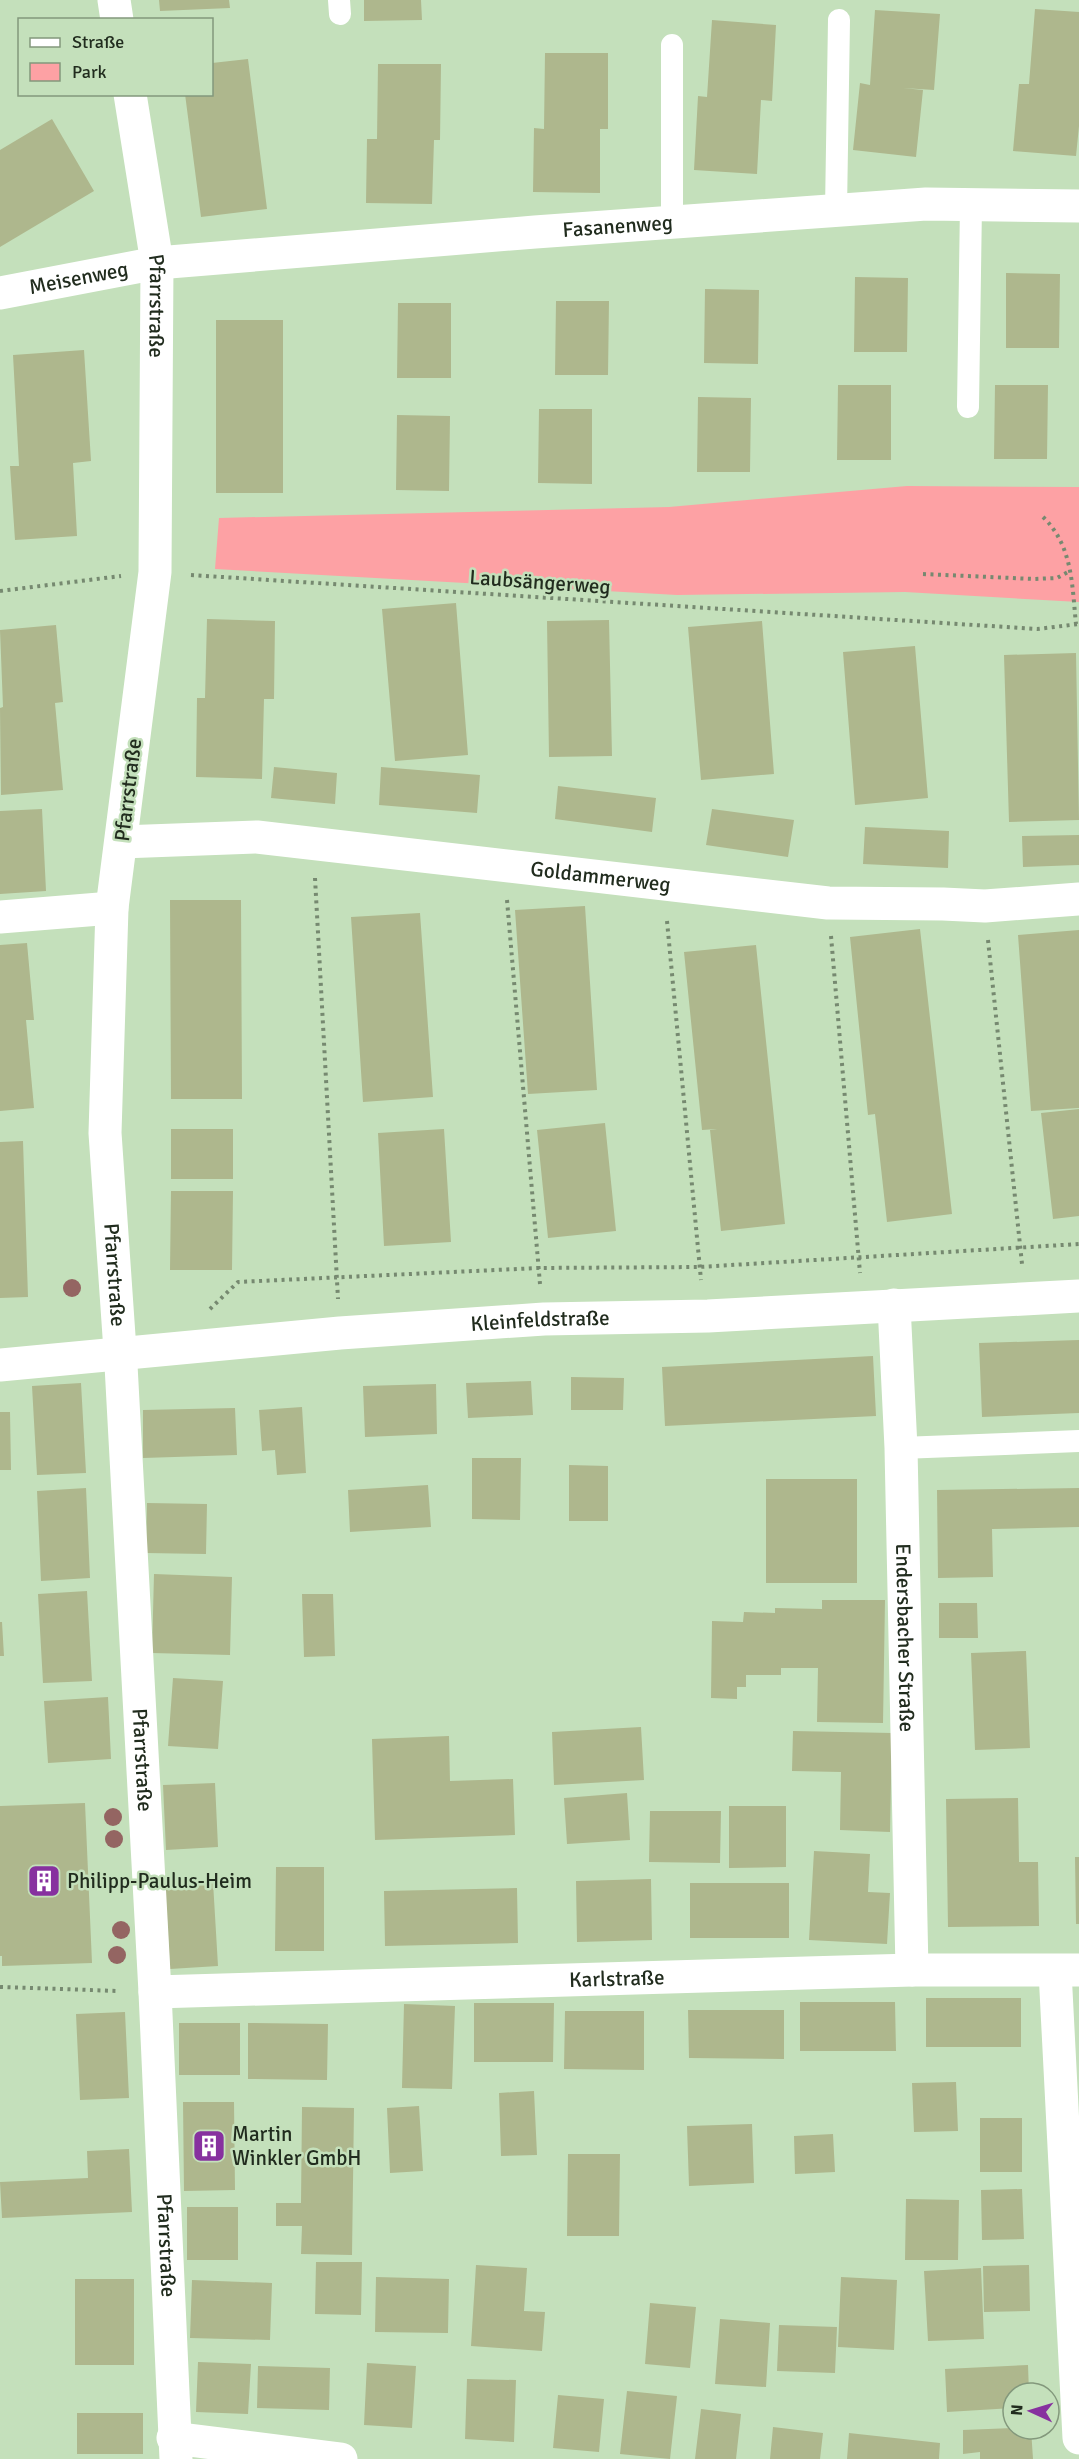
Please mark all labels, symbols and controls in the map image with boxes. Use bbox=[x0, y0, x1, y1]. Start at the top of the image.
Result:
legend bbox=[18, 18, 213, 96]
text: Straße bbox=[72, 31, 124, 53]
text: Park bbox=[72, 61, 107, 83]
street label: Fasanenweg bbox=[562, 209, 674, 243]
street label: Pfarrstraße bbox=[143, 252, 170, 358]
street label: Meisenweg bbox=[27, 256, 130, 300]
street label: Laubsängerweg bbox=[468, 564, 612, 600]
street label: Pfarrstraße bbox=[109, 737, 147, 843]
street label: Goldammerweg bbox=[529, 856, 672, 898]
street label: Pfarrstraße bbox=[98, 1222, 131, 1327]
street label: Kleinfeldstraße bbox=[470, 1305, 610, 1337]
street label: Endersbacher Straße bbox=[890, 1543, 920, 1732]
street label: Pfarrstraße bbox=[127, 1707, 158, 1812]
building icon: Philipp-Paulus-Heim bbox=[26, 1863, 62, 1899]
place label: Philipp-Paulus-Heim bbox=[67, 1868, 252, 1894]
street label: Karlstraße bbox=[569, 1964, 665, 1993]
place label: Martin Winkler GmbH bbox=[232, 2121, 362, 2171]
building icon: Martin Winkler GmbH bbox=[191, 2128, 227, 2164]
street label: Pfarrstraße bbox=[151, 2193, 182, 2298]
north arrow bbox=[1001, 2381, 1061, 2441]
text: N bbox=[1007, 2404, 1027, 2416]

